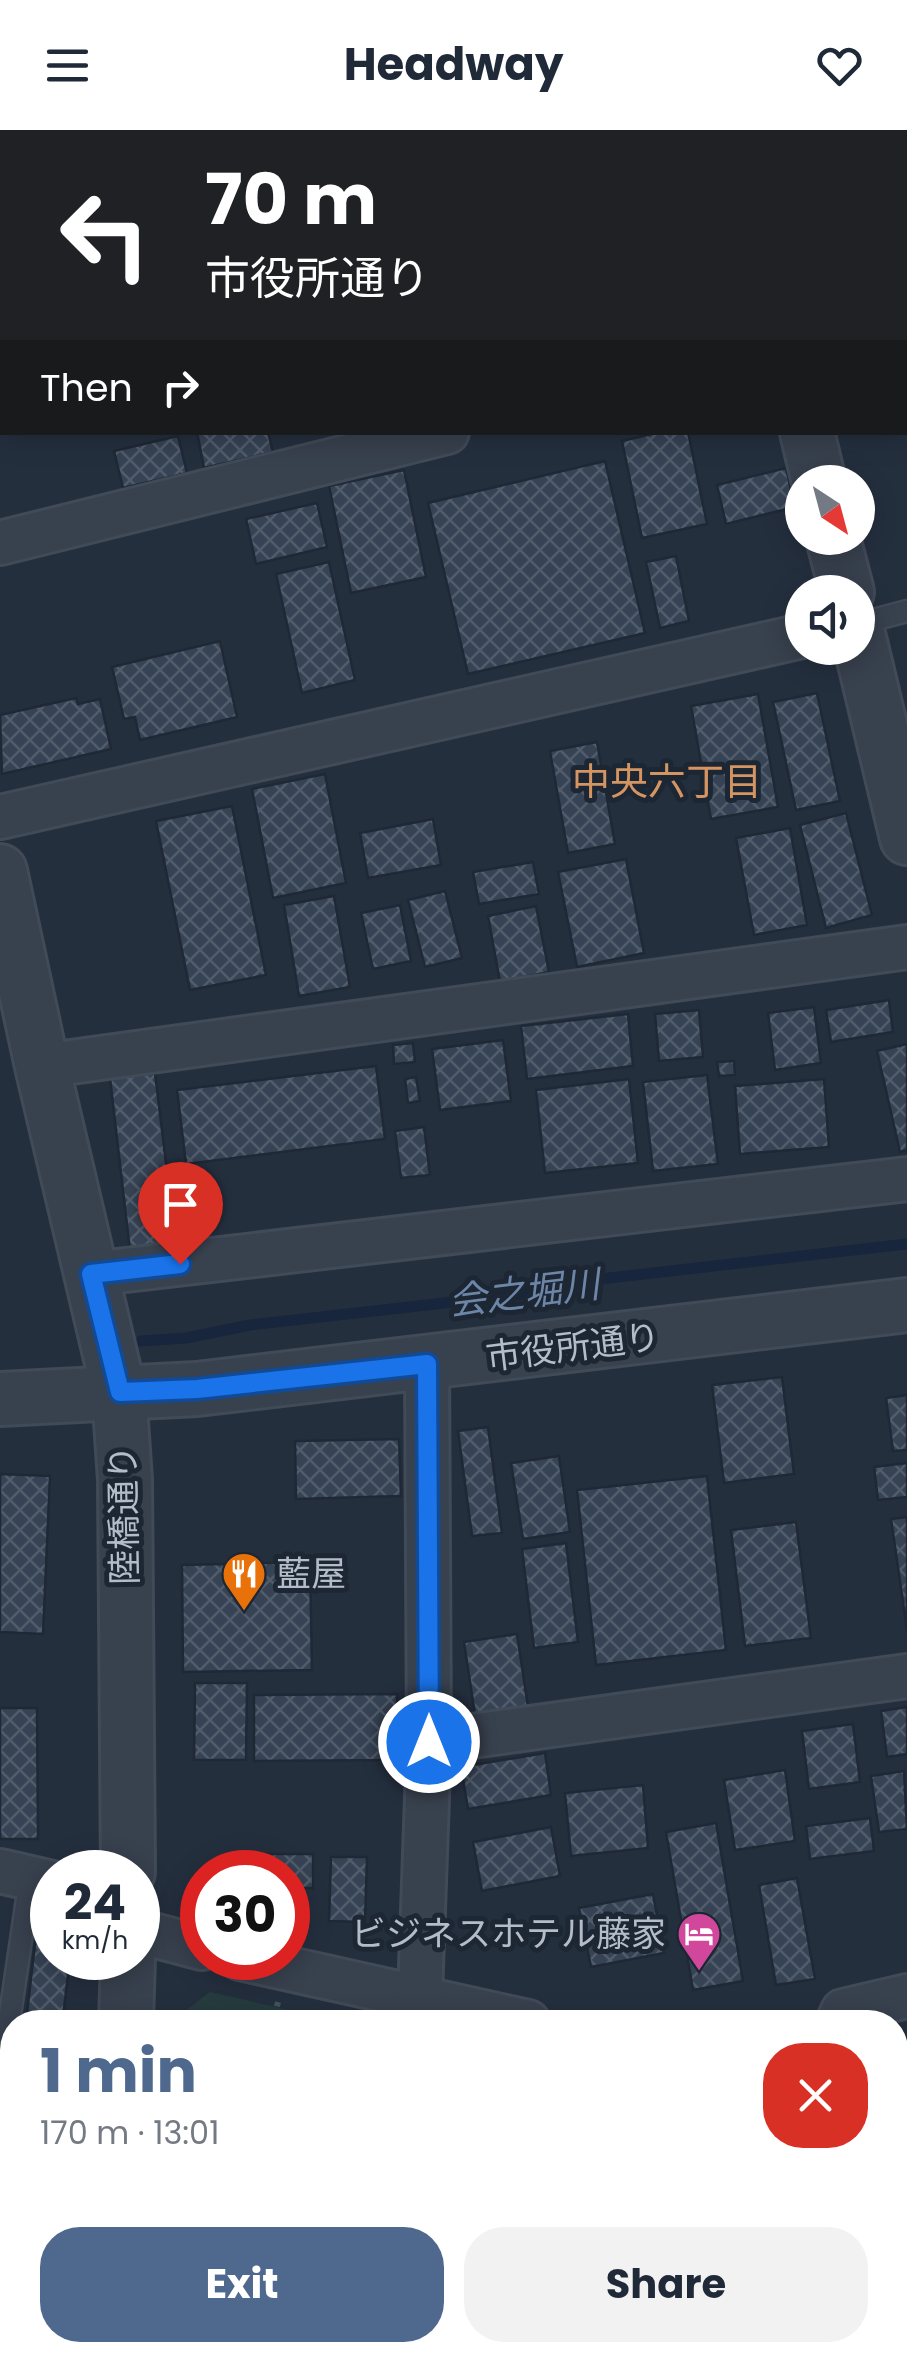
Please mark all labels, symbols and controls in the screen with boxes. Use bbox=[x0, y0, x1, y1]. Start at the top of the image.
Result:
text: Headway bbox=[344, 33, 563, 96]
icon: menu bbox=[40, 38, 95, 93]
icon: heart bbox=[812, 38, 867, 93]
text: 70 m bbox=[205, 150, 377, 249]
icon: left bbox=[40, 170, 170, 300]
text: 市役所通り bbox=[205, 247, 430, 310]
icon: right bbox=[153, 360, 208, 415]
text: Then bbox=[40, 361, 133, 414]
north arrow bbox=[785, 465, 875, 555]
map controls bbox=[785, 465, 875, 665]
button: sound bbox=[785, 575, 875, 665]
district label: 中央六丁目 bbox=[572, 755, 762, 808]
pin bbox=[138, 1162, 223, 1265]
icon: arrive bbox=[153, 1177, 208, 1232]
water label: 会之堀川 bbox=[445, 1256, 607, 1328]
street label: 市役所通り bbox=[483, 1312, 663, 1381]
street label: 陸橋通り bbox=[98, 1445, 149, 1585]
place label: 藍屋 bbox=[276, 1549, 346, 1598]
restaurant icon: 藍屋 bbox=[221, 1551, 267, 1612]
position arrow bbox=[377, 1690, 481, 1794]
speed limit sign: 30 bbox=[180, 1850, 310, 1980]
text: 24 bbox=[64, 1867, 126, 1938]
place label: ビジネスホテル藤家 bbox=[351, 1909, 666, 1958]
hotel icon: ビジネスホテル藤家 bbox=[676, 1911, 722, 1972]
text: km/h bbox=[62, 1923, 128, 1958]
text: 1 min bbox=[40, 2029, 197, 2113]
button: close bbox=[763, 2043, 868, 2148]
text: 170 m · 13:01 bbox=[40, 2110, 219, 2155]
button: Exit bbox=[40, 2227, 444, 2342]
button: Share bbox=[464, 2227, 868, 2342]

